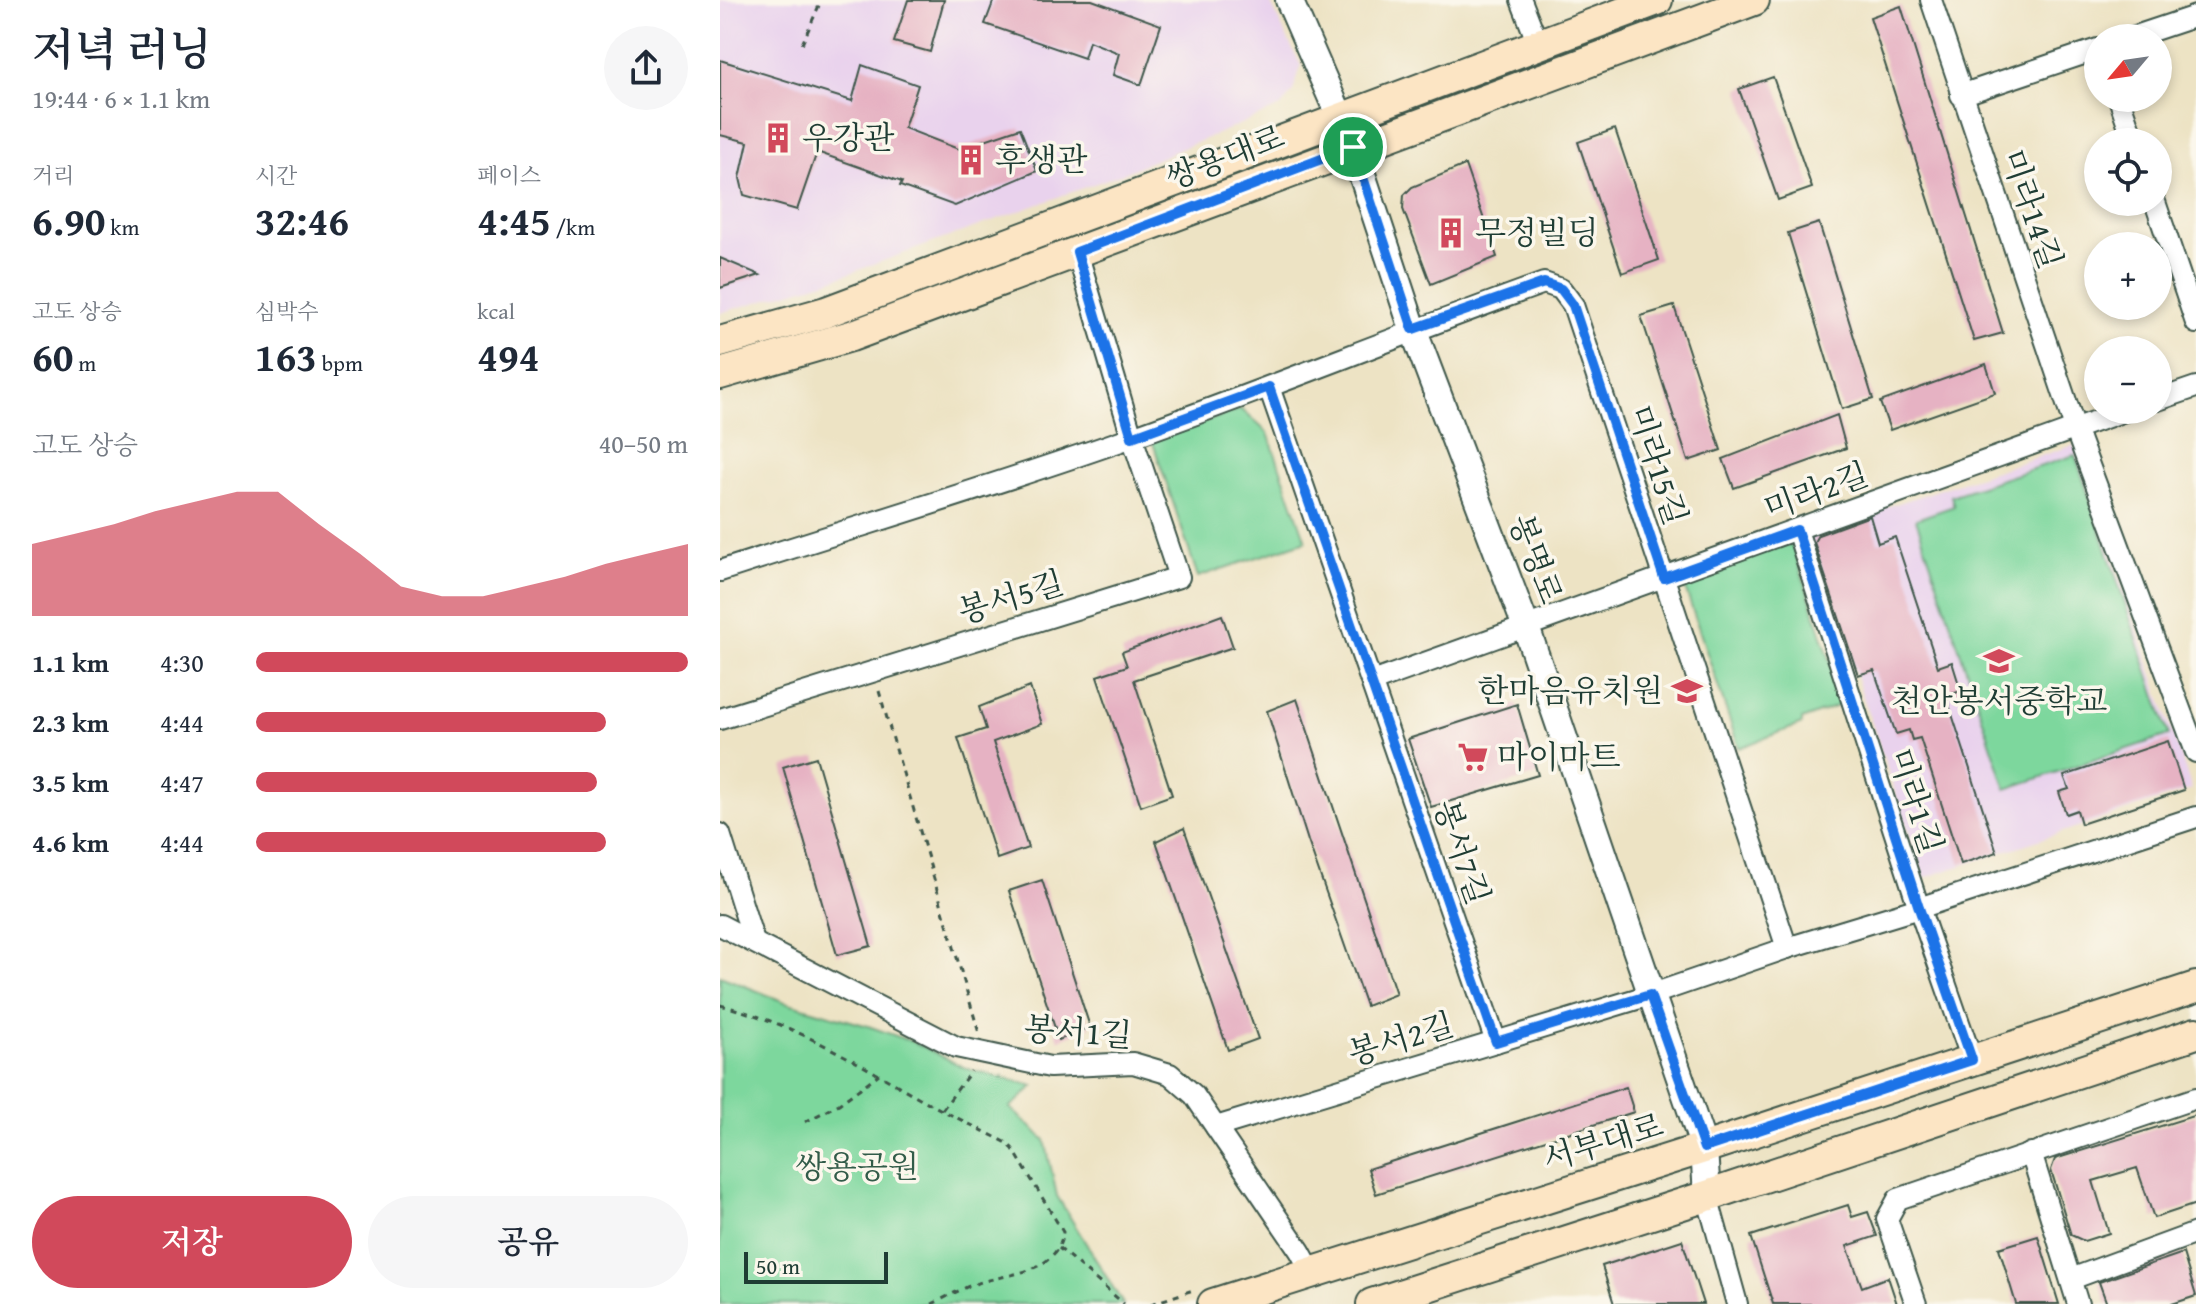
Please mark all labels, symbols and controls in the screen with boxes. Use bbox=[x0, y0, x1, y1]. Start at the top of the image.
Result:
text: 저녁 러닝 bbox=[32, 17, 212, 81]
north arrow bbox=[2084, 24, 2172, 112]
map controls bbox=[2084, 24, 2172, 424]
button: share bbox=[604, 26, 688, 110]
text: 19:44 · 6 × 1.1 km bbox=[32, 79, 210, 118]
street label: 쌍용대로 bbox=[1159, 112, 1291, 201]
pin bbox=[1319, 113, 1387, 181]
place label: 우강관 bbox=[802, 114, 895, 161]
building icon: 우강관 bbox=[761, 121, 795, 155]
icon: arrive bbox=[1331, 125, 1375, 169]
button: locate bbox=[2084, 128, 2172, 216]
place label: 후생관 bbox=[995, 136, 1088, 183]
building icon: 후생관 bbox=[954, 143, 988, 177]
street label: 미라14길 bbox=[1990, 143, 2075, 275]
text: 거리 bbox=[32, 159, 75, 191]
text: 시간 bbox=[255, 159, 297, 191]
text: 페이스 bbox=[477, 159, 541, 191]
text: 6.90 bbox=[32, 191, 105, 250]
text: 32:46 bbox=[255, 191, 349, 250]
text: 4:45 bbox=[477, 191, 551, 250]
place label: 무정빌딩 bbox=[1475, 209, 1599, 256]
text: km bbox=[105, 211, 139, 243]
text: /km bbox=[551, 211, 595, 243]
building icon: 무정빌딩 bbox=[1434, 216, 1468, 250]
button: + bbox=[2084, 232, 2172, 320]
text: 고도 상승 bbox=[32, 295, 122, 327]
text: 심박수 bbox=[255, 295, 318, 327]
text: kcal bbox=[477, 295, 515, 327]
text: 60 bbox=[32, 327, 73, 386]
text: 163 bbox=[255, 327, 317, 386]
text: 494 bbox=[477, 327, 540, 386]
button: − bbox=[2084, 336, 2172, 424]
text: m bbox=[73, 347, 96, 379]
text: bpm bbox=[317, 347, 363, 379]
street label: 미라15길 bbox=[1617, 399, 1700, 531]
text: 40–50 m bbox=[599, 424, 688, 463]
text: 고도 상승 bbox=[32, 425, 138, 464]
street label: 미라2길 bbox=[1757, 450, 1875, 531]
street label: 봉명로 bbox=[1498, 507, 1575, 611]
street label: 봉서5길 bbox=[952, 558, 1069, 635]
text: 1.1 km bbox=[32, 643, 109, 682]
text: 4:30 bbox=[160, 643, 204, 682]
school or university icon: 천안봉서중학교 bbox=[1982, 644, 2016, 678]
place label: 한마음유치원 bbox=[1478, 667, 1663, 714]
school or university icon: 한마음유치원 bbox=[1670, 674, 1704, 708]
place label: 천안봉서중학교 bbox=[1891, 677, 2107, 724]
text: 2.3 km bbox=[32, 703, 109, 742]
text: 4:44 bbox=[160, 703, 204, 742]
place label: 마이마트 bbox=[1497, 733, 1621, 780]
supermarket icon: 마이마트 bbox=[1456, 740, 1490, 774]
street label: 미라1길 bbox=[1877, 742, 1956, 860]
text: 3.5 km bbox=[32, 763, 109, 802]
text: 4:47 bbox=[160, 763, 204, 802]
street label: 봉서7길 bbox=[1423, 793, 1502, 911]
text: 4.6 km bbox=[32, 823, 109, 862]
text: 4:44 bbox=[160, 823, 204, 862]
street label: 봉서2길 bbox=[1342, 1000, 1459, 1077]
street label: 봉서1길 bbox=[1022, 1004, 1134, 1059]
street label: 서부대로 bbox=[1537, 1101, 1669, 1182]
park label: 쌍용공원 bbox=[795, 1143, 919, 1190]
button: 저장 bbox=[32, 1196, 352, 1288]
button: 공유 bbox=[368, 1196, 688, 1288]
scale bar bbox=[744, 1248, 888, 1284]
text: 50 m bbox=[756, 1250, 800, 1282]

